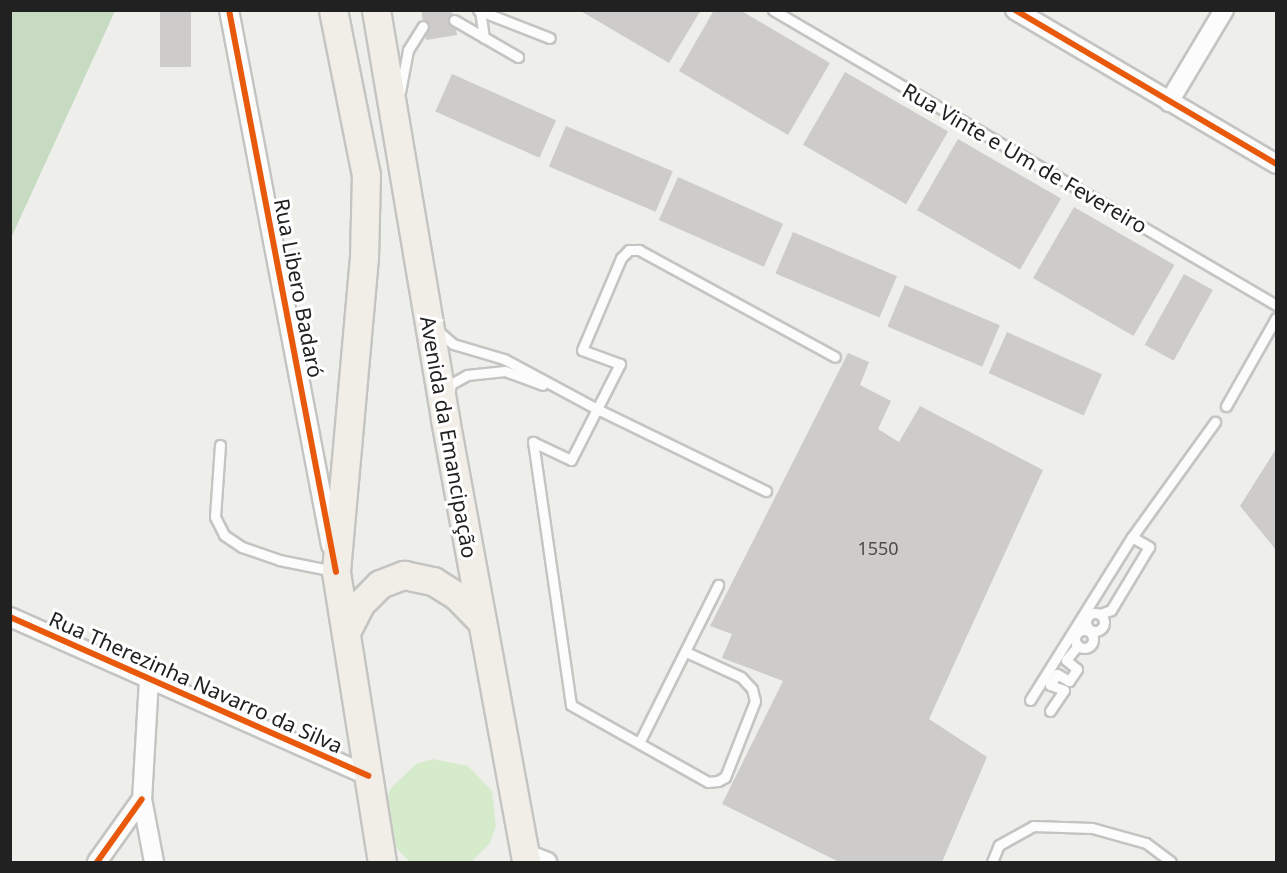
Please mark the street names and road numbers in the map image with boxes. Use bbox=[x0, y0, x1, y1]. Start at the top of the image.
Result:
street label: Rua Vinte e Um de Fevereiro bbox=[898, 77, 1152, 239]
street label: Rua Libero Badaró bbox=[269, 196, 329, 380]
street label: Avenida da Emancipação bbox=[415, 314, 483, 560]
street label: Rua Therezinha Navarro da Silva bbox=[45, 606, 347, 758]

